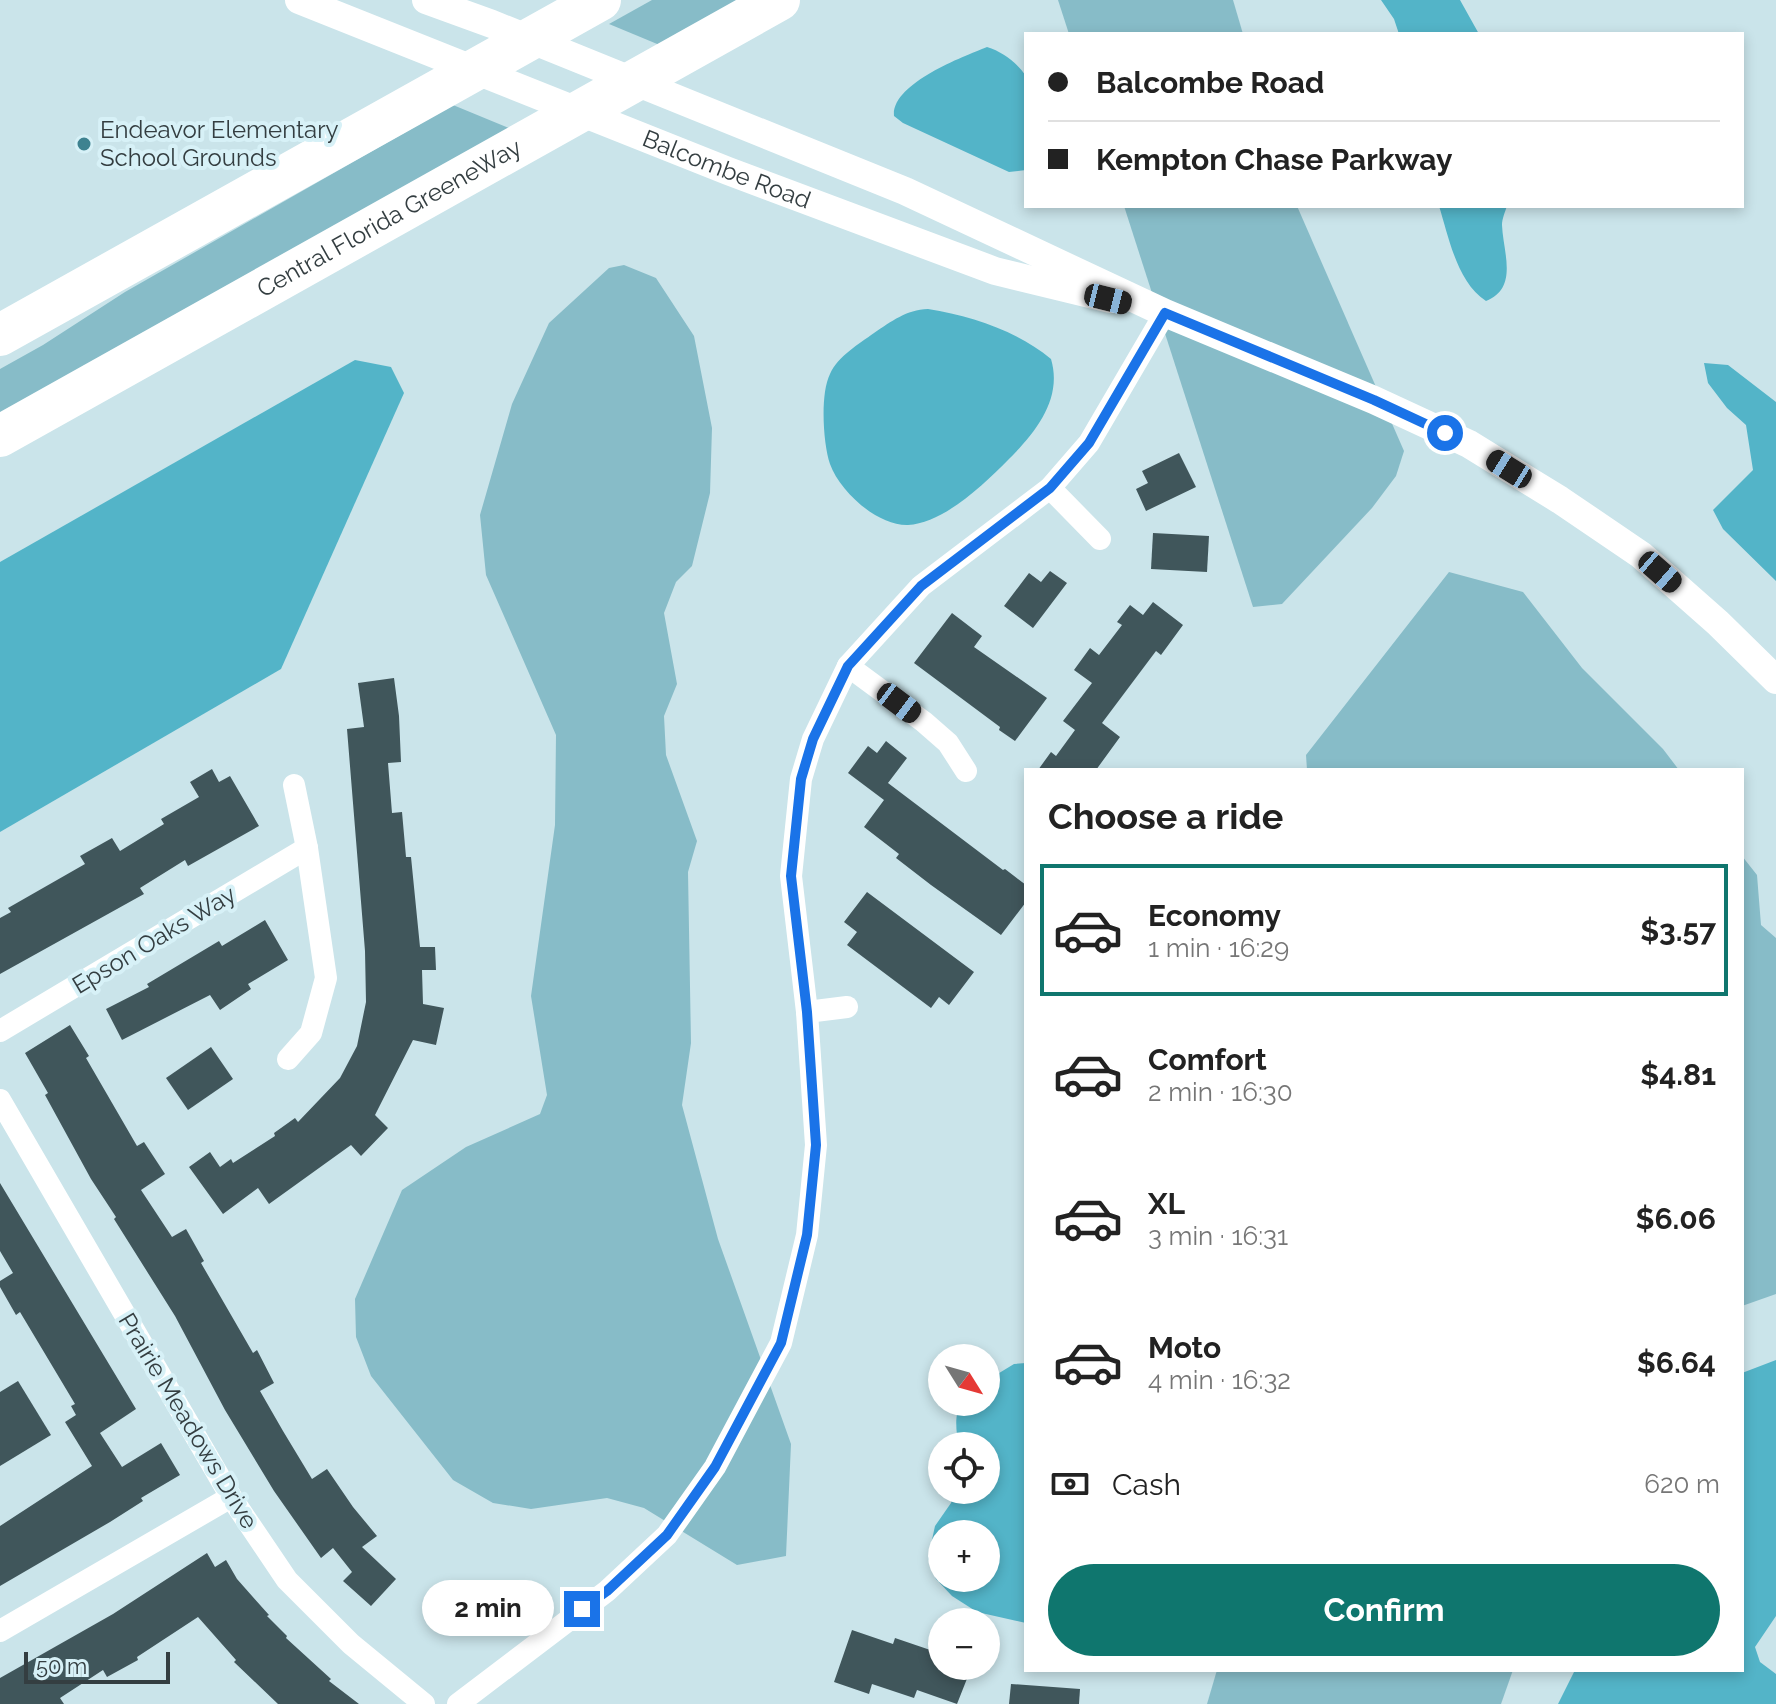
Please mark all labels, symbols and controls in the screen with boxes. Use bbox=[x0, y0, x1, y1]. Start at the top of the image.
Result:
text: Balcombe Road bbox=[1096, 65, 1324, 100]
place label: Endeavor Elementary School Grounds bbox=[100, 115, 339, 172]
street label: Balcombe Road bbox=[639, 124, 815, 215]
street label: Central Florida GreeneWay bbox=[252, 132, 526, 303]
marker: Endeavor Elementary School Grounds bbox=[75, 135, 93, 153]
text: Kempton Chase Parkway bbox=[1096, 142, 1452, 177]
car bbox=[1082, 282, 1134, 316]
route start bbox=[1427, 415, 1463, 451]
car bbox=[1482, 446, 1536, 492]
car bbox=[1634, 547, 1686, 597]
car bbox=[873, 679, 925, 727]
text: Choose a ride bbox=[1048, 795, 1283, 837]
street label: Epson Oaks Way bbox=[67, 879, 241, 1000]
icon: car bbox=[1052, 894, 1124, 966]
text: Economy bbox=[1148, 898, 1281, 933]
text: $3.57 bbox=[1640, 913, 1716, 948]
text: 1 min · 16:29 bbox=[1148, 933, 1289, 963]
icon: car bbox=[1052, 1038, 1124, 1110]
text: Comfort bbox=[1148, 1042, 1267, 1077]
text: $4.81 bbox=[1640, 1057, 1716, 1092]
text: 2 min · 16:30 bbox=[1148, 1077, 1293, 1107]
icon: car bbox=[1052, 1182, 1124, 1254]
text: XL bbox=[1148, 1186, 1185, 1221]
text: $6.06 bbox=[1635, 1201, 1716, 1236]
text: 3 min · 16:31 bbox=[1148, 1221, 1288, 1251]
street label: Prairie Meadows Drive bbox=[113, 1308, 264, 1534]
icon: car bbox=[1052, 1326, 1124, 1398]
text: Moto bbox=[1148, 1330, 1221, 1365]
north arrow bbox=[928, 1344, 1000, 1416]
map controls bbox=[928, 1344, 1000, 1680]
text: $6.64 bbox=[1637, 1345, 1716, 1380]
text: 4 min · 16:32 bbox=[1148, 1365, 1291, 1395]
button: locate bbox=[928, 1432, 1000, 1504]
icon: cash bbox=[1048, 1462, 1092, 1506]
text: Cash bbox=[1112, 1467, 1181, 1502]
text: 620 m bbox=[1644, 1469, 1720, 1499]
button: + bbox=[928, 1520, 1000, 1592]
button: Confirm bbox=[1048, 1564, 1720, 1656]
callout: 2 min bbox=[422, 1581, 554, 1637]
route end bbox=[564, 1591, 600, 1627]
text: 2 min bbox=[454, 1593, 522, 1623]
button: − bbox=[928, 1608, 1000, 1680]
scale bar bbox=[24, 1648, 170, 1684]
text: 50 m bbox=[36, 1653, 87, 1679]

